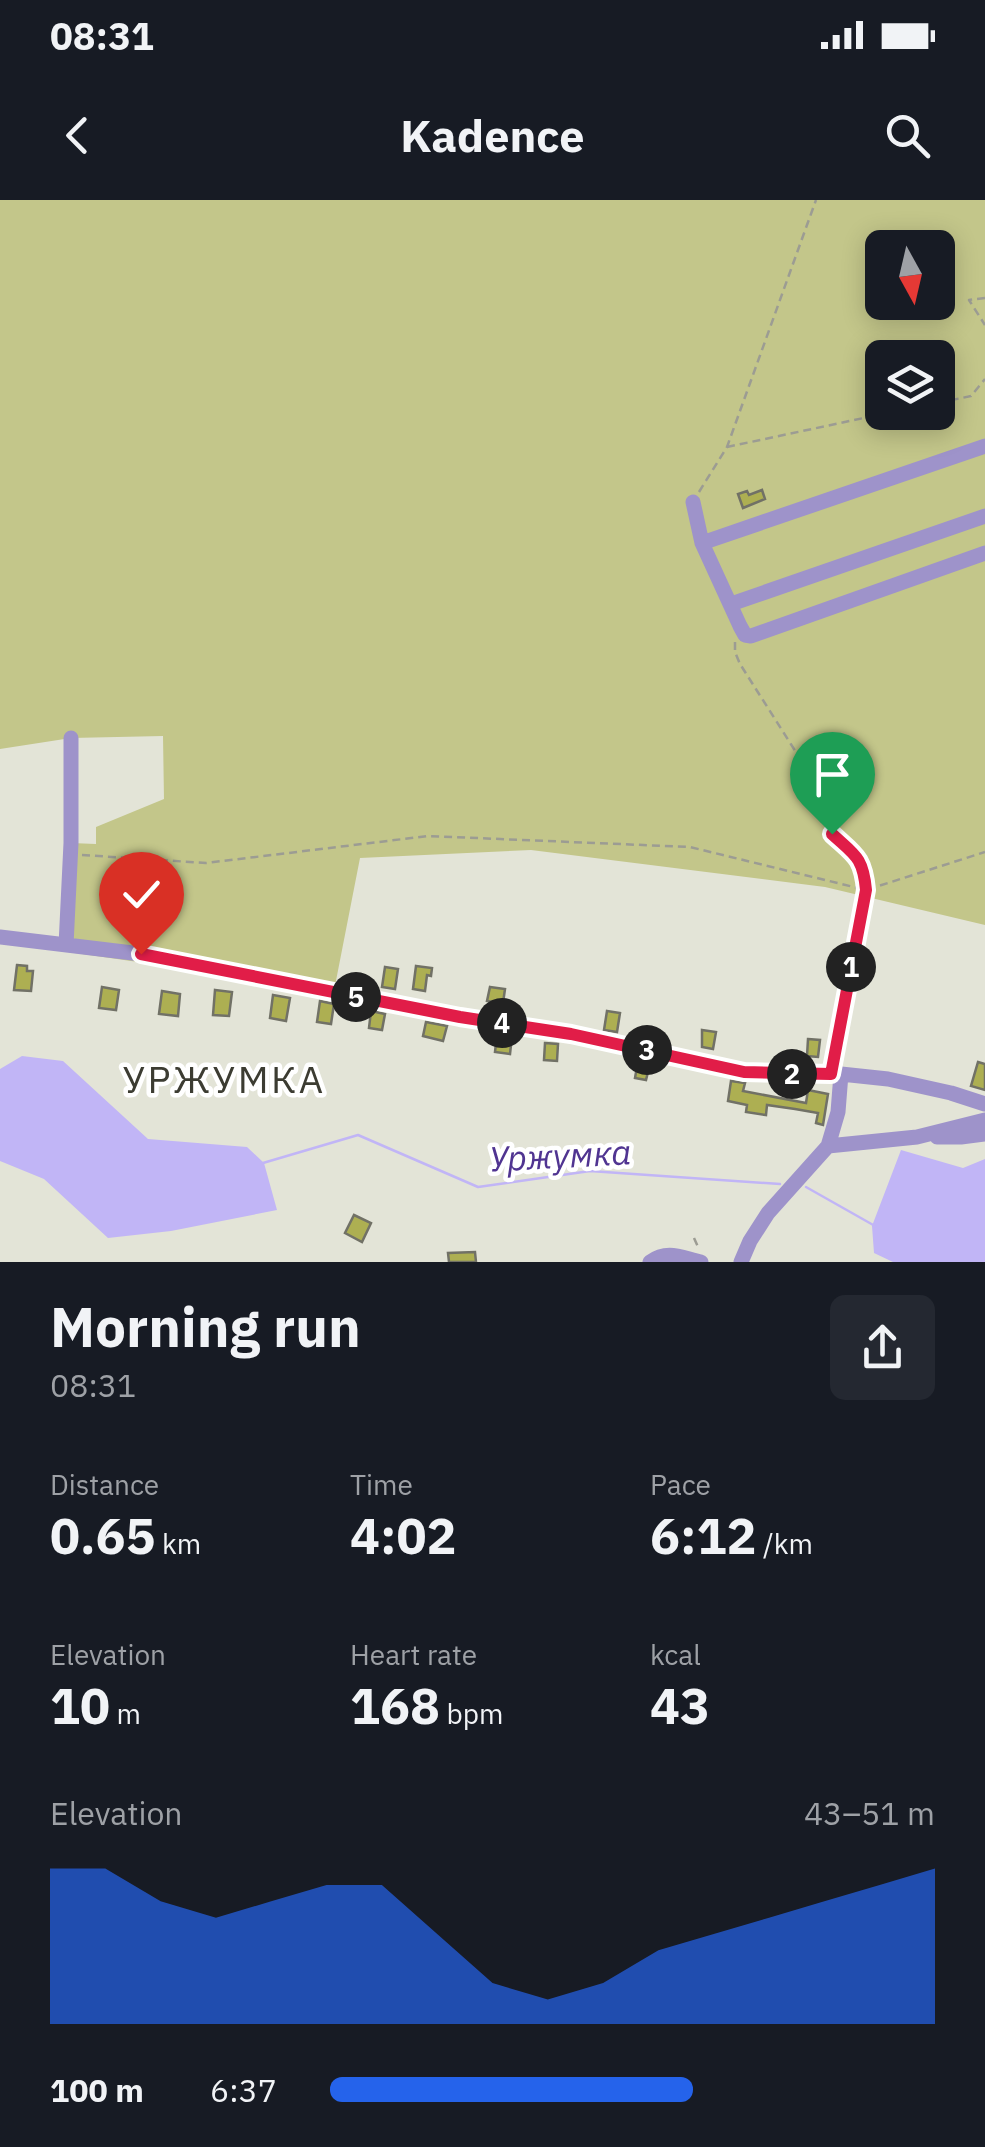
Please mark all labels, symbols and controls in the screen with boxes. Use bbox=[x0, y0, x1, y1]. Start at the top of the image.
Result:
text: 08:31 bbox=[50, 11, 154, 60]
text: Kadence bbox=[400, 106, 585, 164]
icon: back bbox=[50, 108, 105, 163]
icon: search bbox=[880, 108, 935, 163]
north arrow bbox=[865, 230, 955, 320]
map controls bbox=[865, 230, 955, 430]
button: layers bbox=[865, 340, 955, 430]
pin bbox=[790, 732, 875, 835]
icon: arrive bbox=[805, 747, 860, 802]
pin bbox=[99, 852, 184, 955]
icon: check bbox=[114, 867, 169, 922]
pin: 1 bbox=[826, 942, 876, 992]
text: 1 bbox=[843, 948, 859, 985]
pin: 5 bbox=[331, 972, 381, 1022]
text: 5 bbox=[348, 978, 364, 1015]
pin: 4 bbox=[477, 998, 527, 1048]
text: 4 bbox=[494, 1004, 510, 1041]
pin: 3 bbox=[622, 1025, 672, 1075]
text: 3 bbox=[639, 1031, 655, 1068]
pin: 2 bbox=[767, 1049, 817, 1099]
district label: УРЖУМКА bbox=[122, 1054, 326, 1103]
text: 2 bbox=[784, 1055, 800, 1092]
water label: Уржумка bbox=[488, 1128, 632, 1182]
text: Morning run bbox=[50, 1291, 361, 1362]
button: share bbox=[830, 1295, 935, 1400]
text: 08:31 bbox=[50, 1364, 136, 1406]
text: Distance bbox=[50, 1466, 159, 1503]
text: Time bbox=[350, 1466, 413, 1503]
text: Pace bbox=[650, 1466, 711, 1503]
text: 0.65 bbox=[50, 1503, 156, 1568]
text: 4:02 bbox=[350, 1503, 457, 1568]
text: 6:12 bbox=[650, 1503, 757, 1568]
text: km bbox=[156, 1525, 201, 1562]
text: /km bbox=[757, 1525, 813, 1562]
text: Elevation bbox=[50, 1636, 166, 1673]
text: Heart rate bbox=[350, 1636, 477, 1673]
text: kcal bbox=[650, 1636, 701, 1673]
text: 10 bbox=[50, 1673, 110, 1738]
text: 168 bbox=[350, 1673, 440, 1738]
text: 43 bbox=[650, 1673, 710, 1738]
text: m bbox=[110, 1695, 141, 1732]
text: bpm bbox=[440, 1695, 504, 1732]
text: Elevation bbox=[50, 1792, 183, 1834]
text: 43–51 m bbox=[804, 1792, 935, 1834]
text: 100 m bbox=[50, 2069, 144, 2111]
text: 6:37 bbox=[210, 2069, 277, 2111]

